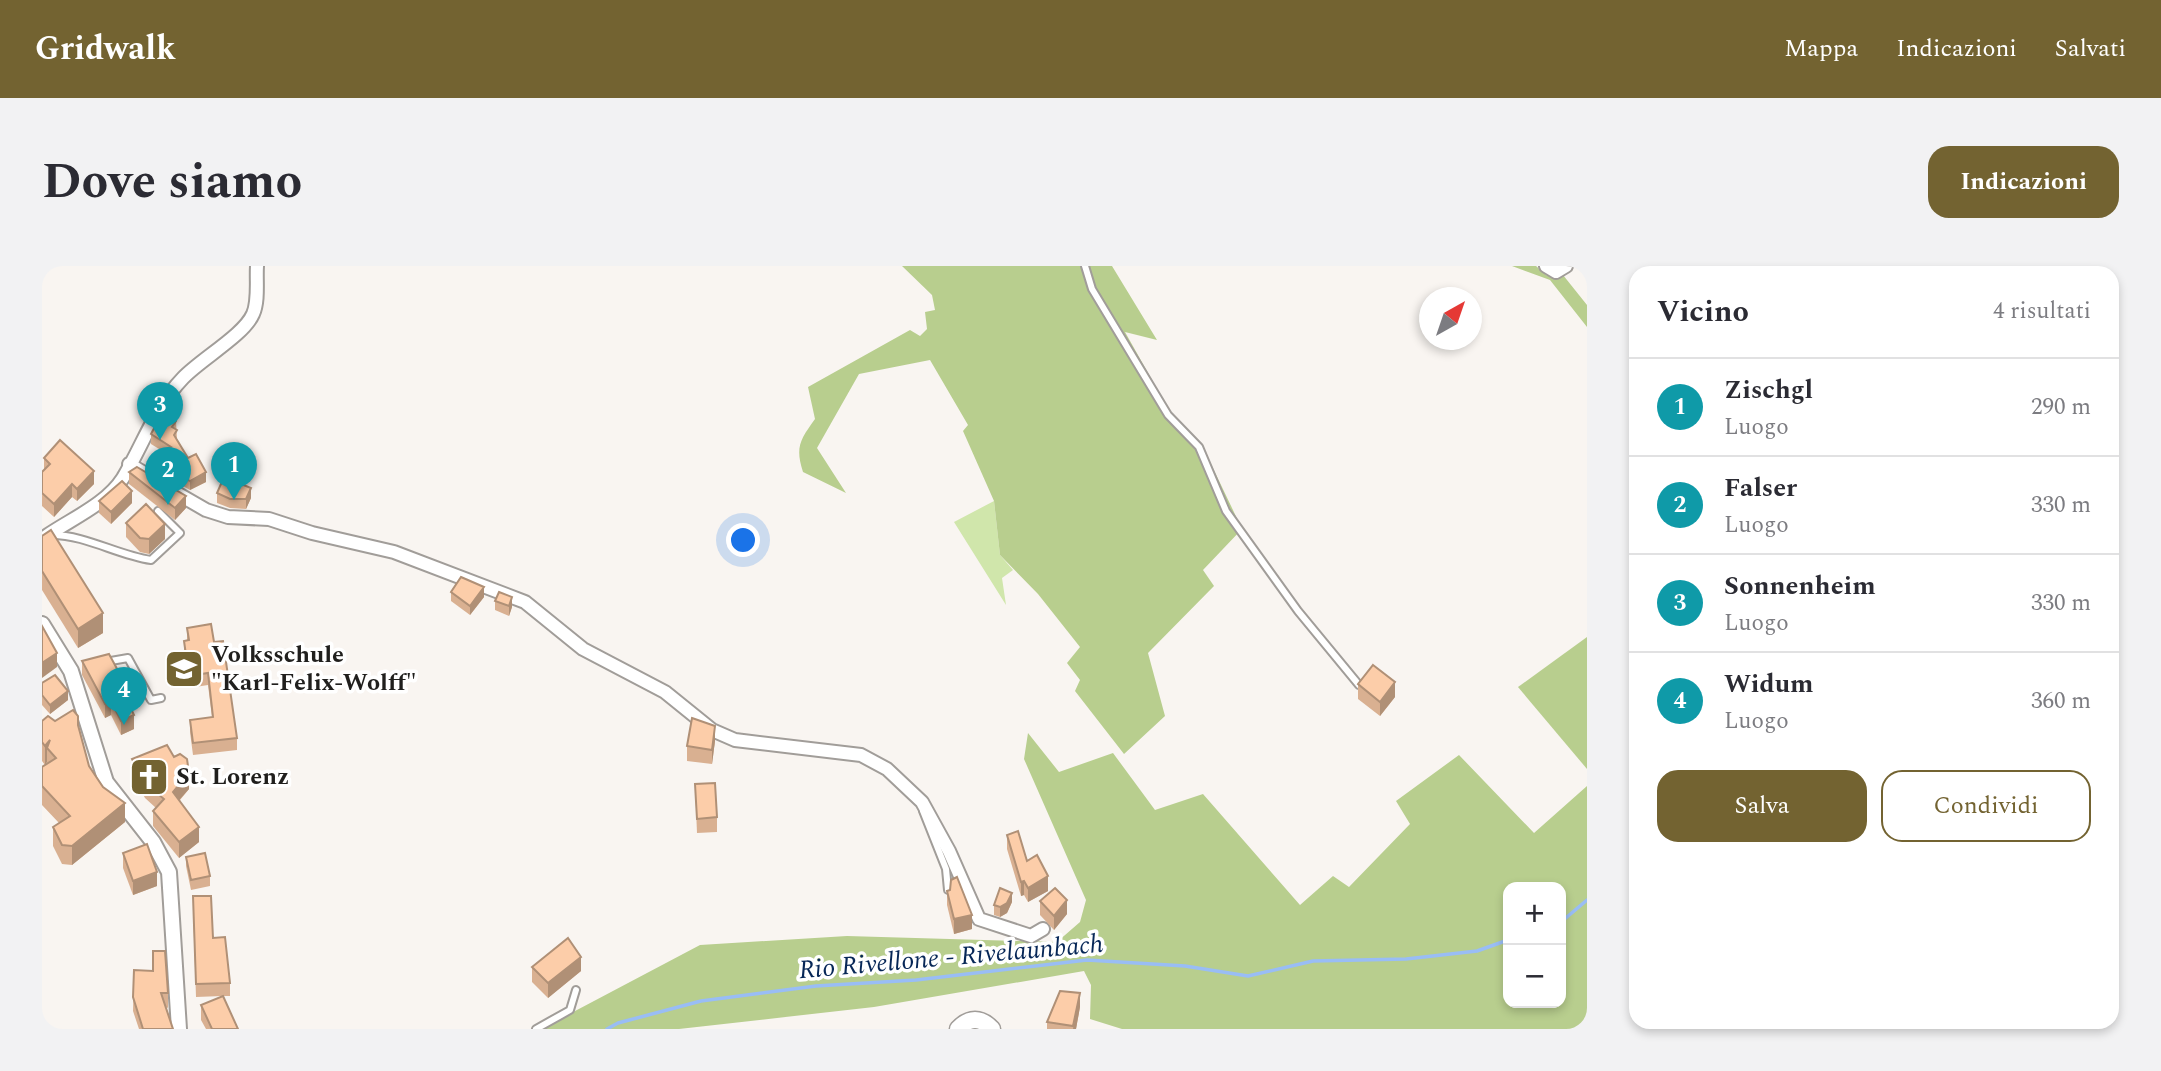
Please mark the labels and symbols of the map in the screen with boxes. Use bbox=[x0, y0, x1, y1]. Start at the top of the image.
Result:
north arrow bbox=[1419, 287, 1482, 350]
pin: 3 bbox=[137, 382, 183, 440]
pin: 1 bbox=[211, 442, 257, 500]
pin: 2 bbox=[145, 447, 191, 505]
your location bbox=[726, 523, 760, 557]
place label: Volksschule "Karl-Felix-Wolff" bbox=[211, 637, 417, 701]
school or university icon: Volksschule "Karl-Felix-Wolff" bbox=[163, 648, 205, 690]
pin: 4 bbox=[101, 667, 147, 725]
church icon: St. Lorenz bbox=[128, 756, 170, 798]
place label: St. Lorenz bbox=[176, 759, 289, 795]
water label: Rio Rivellone - Rivelaunbach bbox=[797, 924, 1105, 990]

